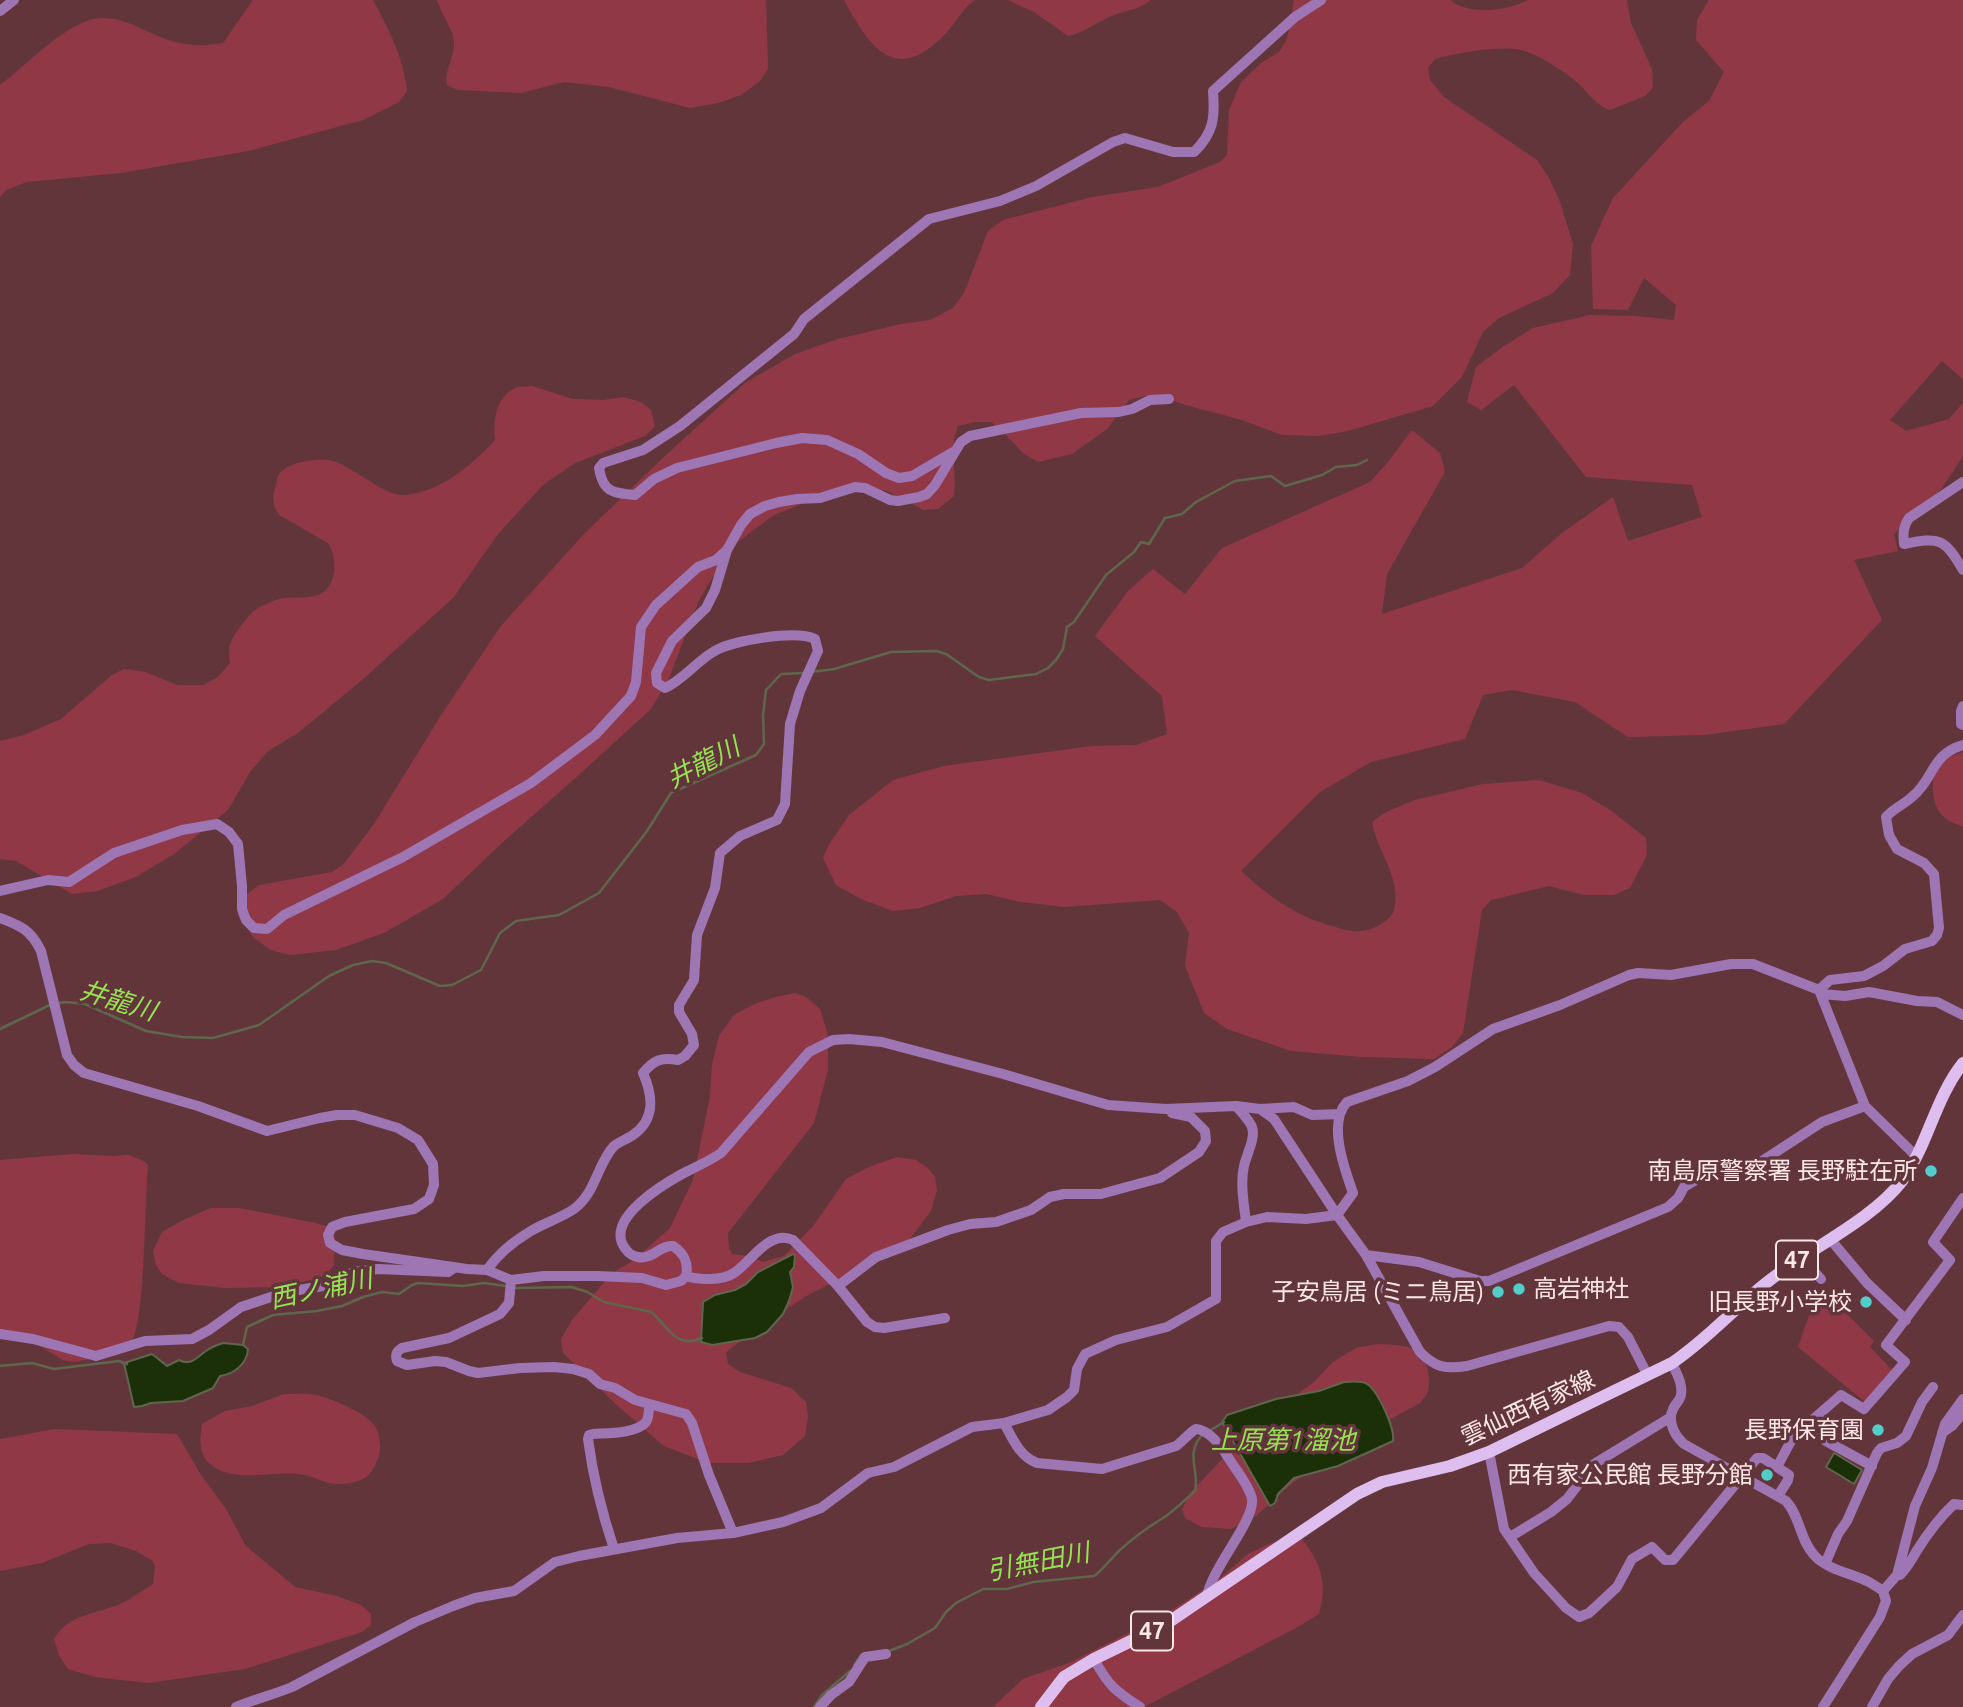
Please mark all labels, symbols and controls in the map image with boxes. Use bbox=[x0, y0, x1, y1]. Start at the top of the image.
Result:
water label: 井龍川 bbox=[661, 731, 745, 795]
water label: 井龍川 bbox=[76, 975, 160, 1027]
place label: 南島原警察署 長野駐在所 bbox=[1648, 1157, 1917, 1185]
marker: 南島原警察署 長野駐在所 bbox=[1923, 1163, 1939, 1179]
road number: 47 bbox=[1776, 1240, 1818, 1280]
water label: 西ノ浦川 bbox=[267, 1263, 375, 1315]
place label: 高岩神社 bbox=[1533, 1275, 1629, 1303]
place label: 子安鳥居 (ミニ鳥居) bbox=[1271, 1278, 1484, 1306]
marker: 高岩神社 bbox=[1511, 1281, 1527, 1297]
marker: 子安鳥居 (ミニ鳥居) bbox=[1490, 1284, 1506, 1300]
place label: 旧長野小学校 bbox=[1708, 1288, 1852, 1316]
marker: 旧長野小学校 bbox=[1858, 1294, 1874, 1310]
street label: 雲仙西有家線 bbox=[1457, 1365, 1599, 1451]
place label: 長野保育園 bbox=[1744, 1416, 1864, 1444]
marker: 長野保育園 bbox=[1870, 1422, 1886, 1438]
water label: 上原第1溜池 bbox=[1211, 1424, 1355, 1456]
place label: 西有家公民館 長野分館 bbox=[1508, 1461, 1753, 1489]
marker: 西有家公民館 長野分館 bbox=[1759, 1467, 1775, 1483]
water label: 引無田川 bbox=[984, 1537, 1092, 1587]
road number: 47 bbox=[1131, 1612, 1173, 1650]

